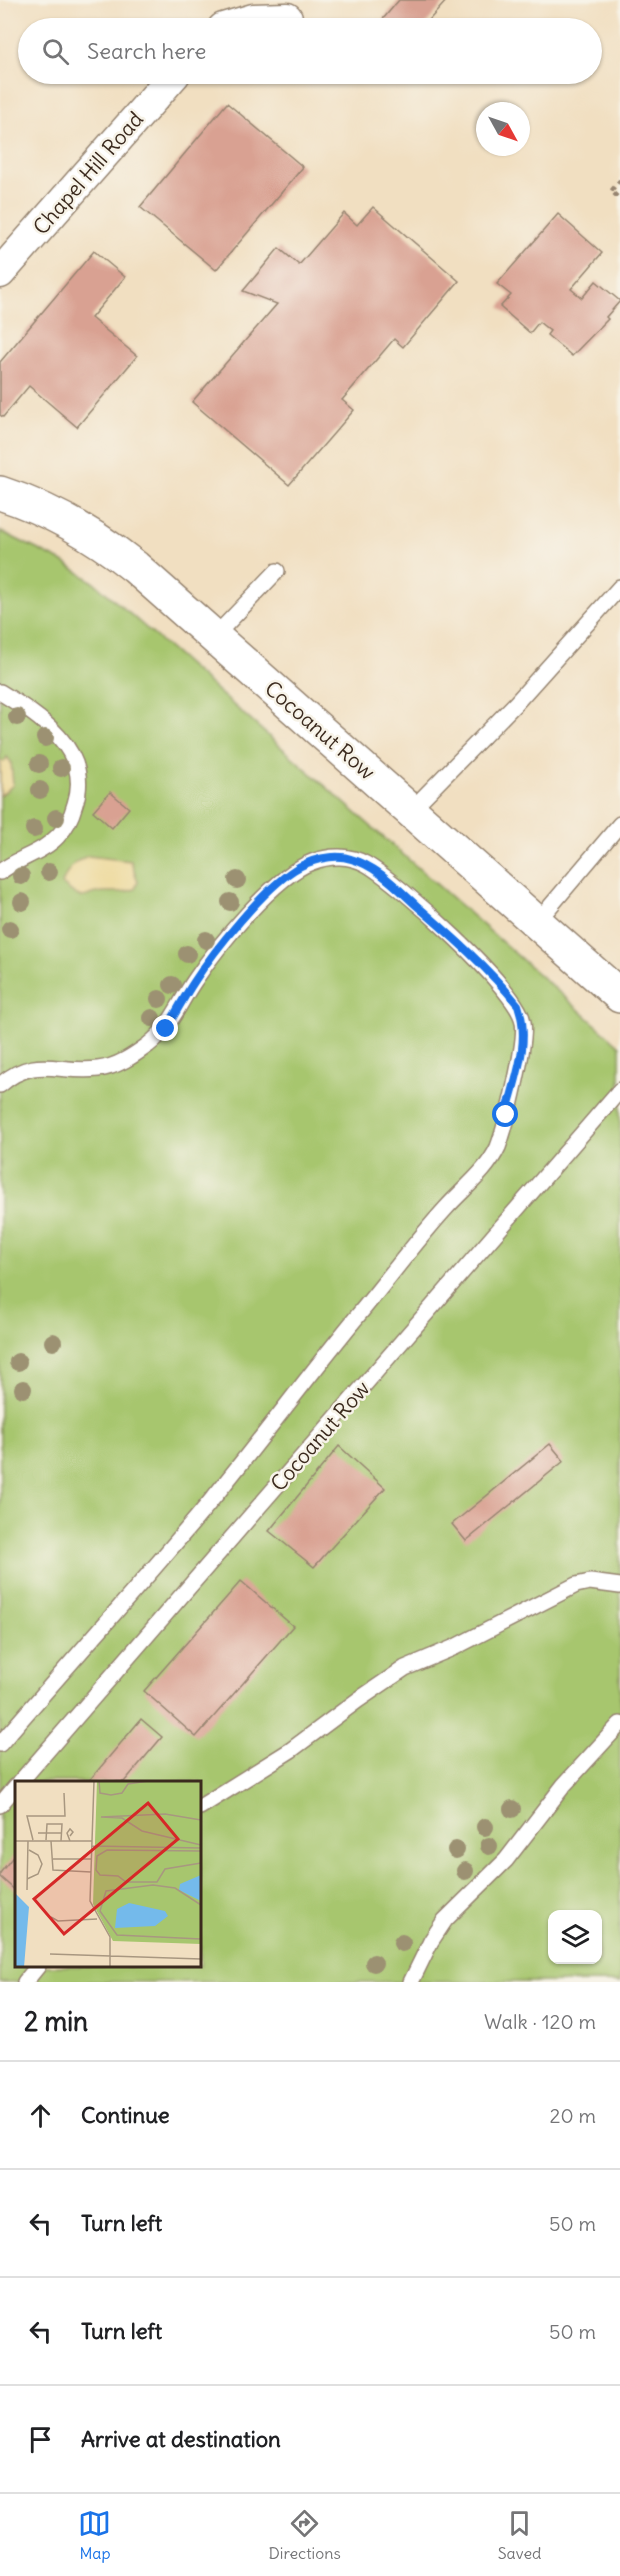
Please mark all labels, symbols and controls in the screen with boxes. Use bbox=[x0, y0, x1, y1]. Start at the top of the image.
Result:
search box bbox=[18, 18, 602, 84]
icon: search bbox=[39, 35, 72, 68]
text: Search here bbox=[87, 37, 206, 65]
north arrow bbox=[476, 102, 530, 156]
street label: Chapel Hill Road bbox=[27, 106, 149, 240]
street label: Cocoanut Row bbox=[259, 675, 381, 785]
route end bbox=[152, 1015, 178, 1041]
route start bbox=[492, 1101, 518, 1127]
street label: Cocoanut Row bbox=[265, 1375, 375, 1497]
inset map bbox=[15, 1781, 201, 1967]
map controls bbox=[548, 1910, 602, 1964]
button: layers bbox=[548, 1910, 602, 1964]
text: 2 min bbox=[24, 2005, 88, 2038]
text: Walk · 120 m bbox=[484, 2009, 596, 2034]
icon: ahead bbox=[24, 2099, 57, 2132]
text: Continue bbox=[81, 2101, 170, 2129]
text: 20 m bbox=[550, 2103, 596, 2128]
icon: left bbox=[24, 2207, 57, 2240]
text: Turn left bbox=[81, 2209, 162, 2237]
text: 50 m bbox=[549, 2211, 596, 2236]
icon: left bbox=[24, 2315, 57, 2348]
text: Turn left bbox=[81, 2317, 162, 2345]
text: 50 m bbox=[549, 2319, 596, 2344]
icon: arrive bbox=[24, 2423, 57, 2456]
text: Arrive at destination bbox=[81, 2425, 281, 2453]
tab: Map bbox=[78, 2507, 111, 2563]
tab: Directions bbox=[268, 2507, 341, 2563]
tab: Saved bbox=[498, 2507, 542, 2563]

